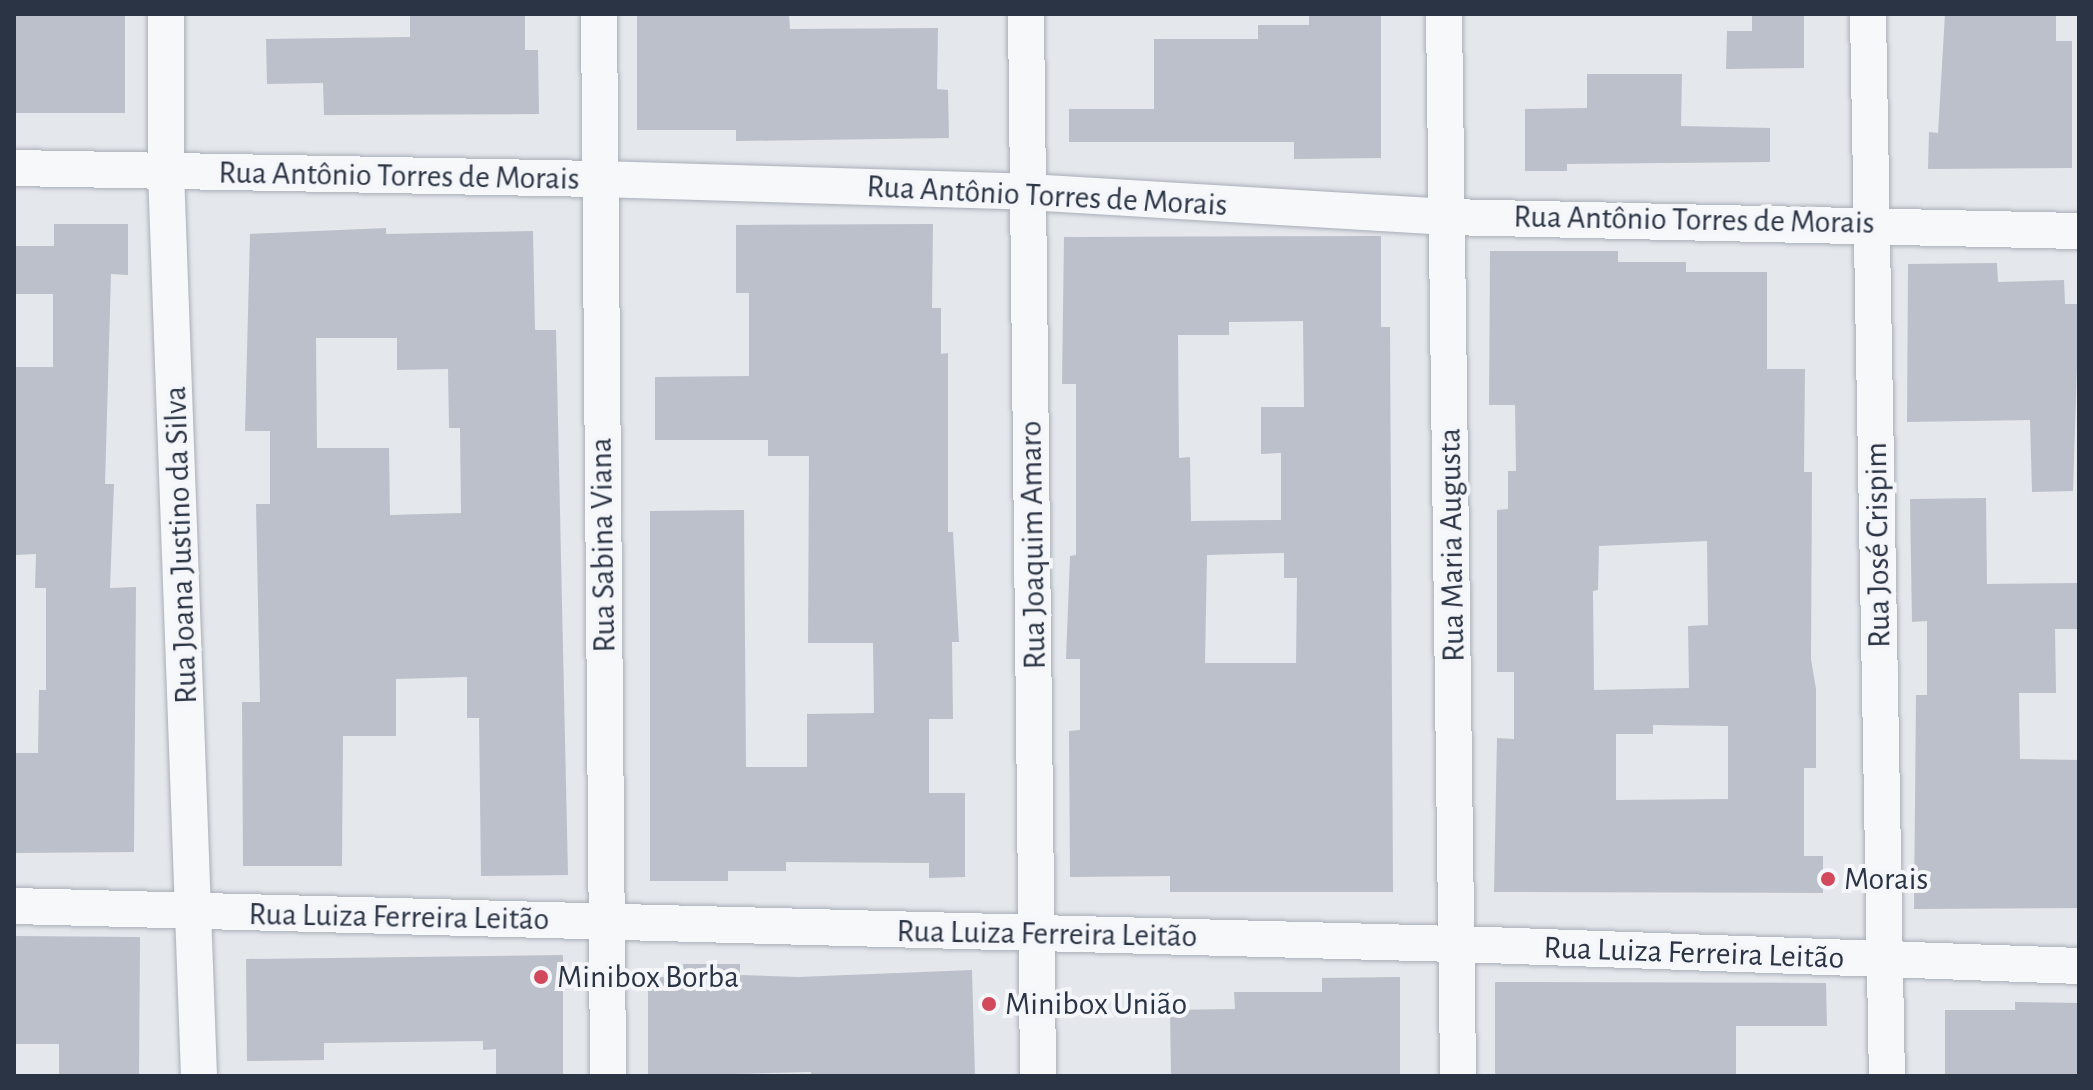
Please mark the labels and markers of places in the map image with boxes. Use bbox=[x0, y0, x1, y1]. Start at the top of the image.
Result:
place label: Morais bbox=[1844, 860, 1928, 898]
marker: Morais bbox=[1819, 870, 1837, 888]
place label: Minibox Borba bbox=[557, 958, 739, 996]
marker: Minibox Borba bbox=[532, 968, 550, 986]
place label: Minibox União bbox=[1005, 985, 1187, 1023]
marker: Minibox União bbox=[980, 995, 998, 1013]

